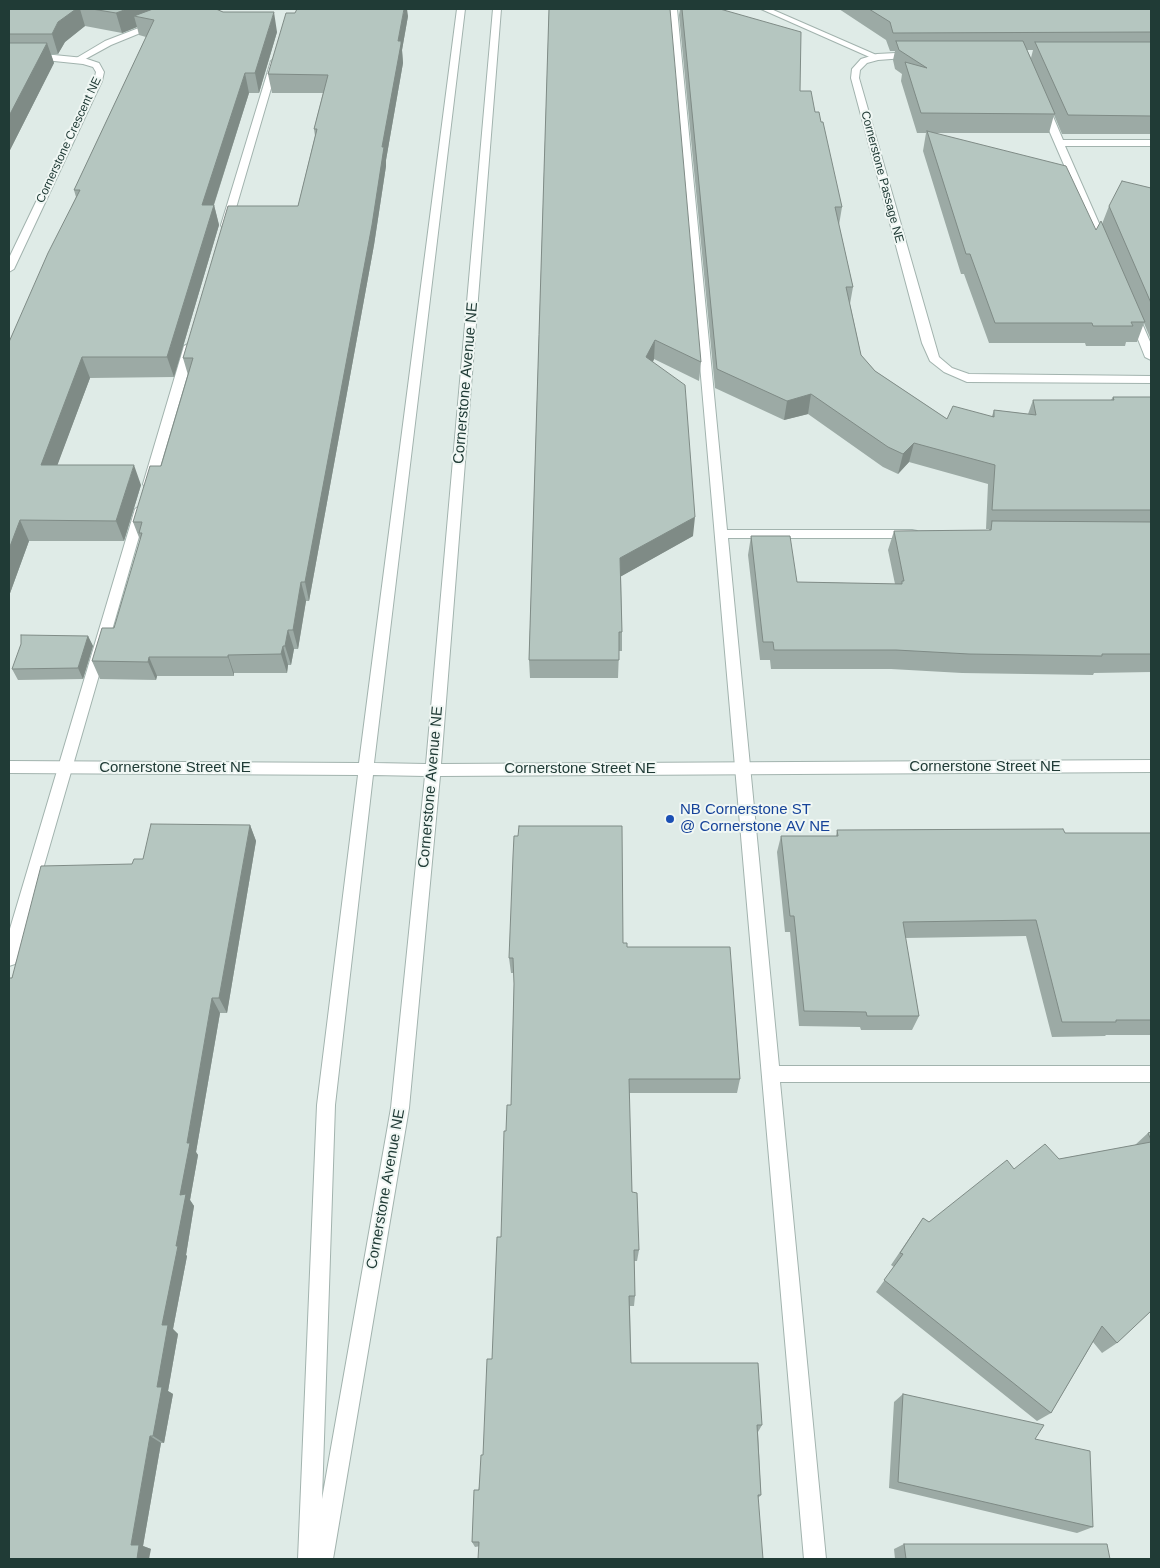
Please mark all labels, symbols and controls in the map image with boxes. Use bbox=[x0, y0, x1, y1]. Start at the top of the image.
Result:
street label: Cornerstone Crescent NE bbox=[33, 75, 105, 205]
street label: Cornerstone Passage NE bbox=[857, 109, 907, 245]
street label: Cornerstone Avenue NE bbox=[450, 301, 482, 465]
street label: Cornerstone Avenue NE bbox=[415, 705, 447, 869]
street label: Cornerstone Street NE bbox=[909, 758, 1061, 776]
street label: Cornerstone Street NE bbox=[99, 759, 251, 777]
street label: Cornerstone Street NE bbox=[504, 760, 656, 778]
place label: NB Cornerstone ST @ Cornerstone AV NE bbox=[680, 801, 830, 836]
marker: NB Cornerstone ST @ Cornerstone AV NE bbox=[664, 813, 676, 825]
street label: Cornerstone Avenue NE bbox=[363, 1108, 409, 1270]

